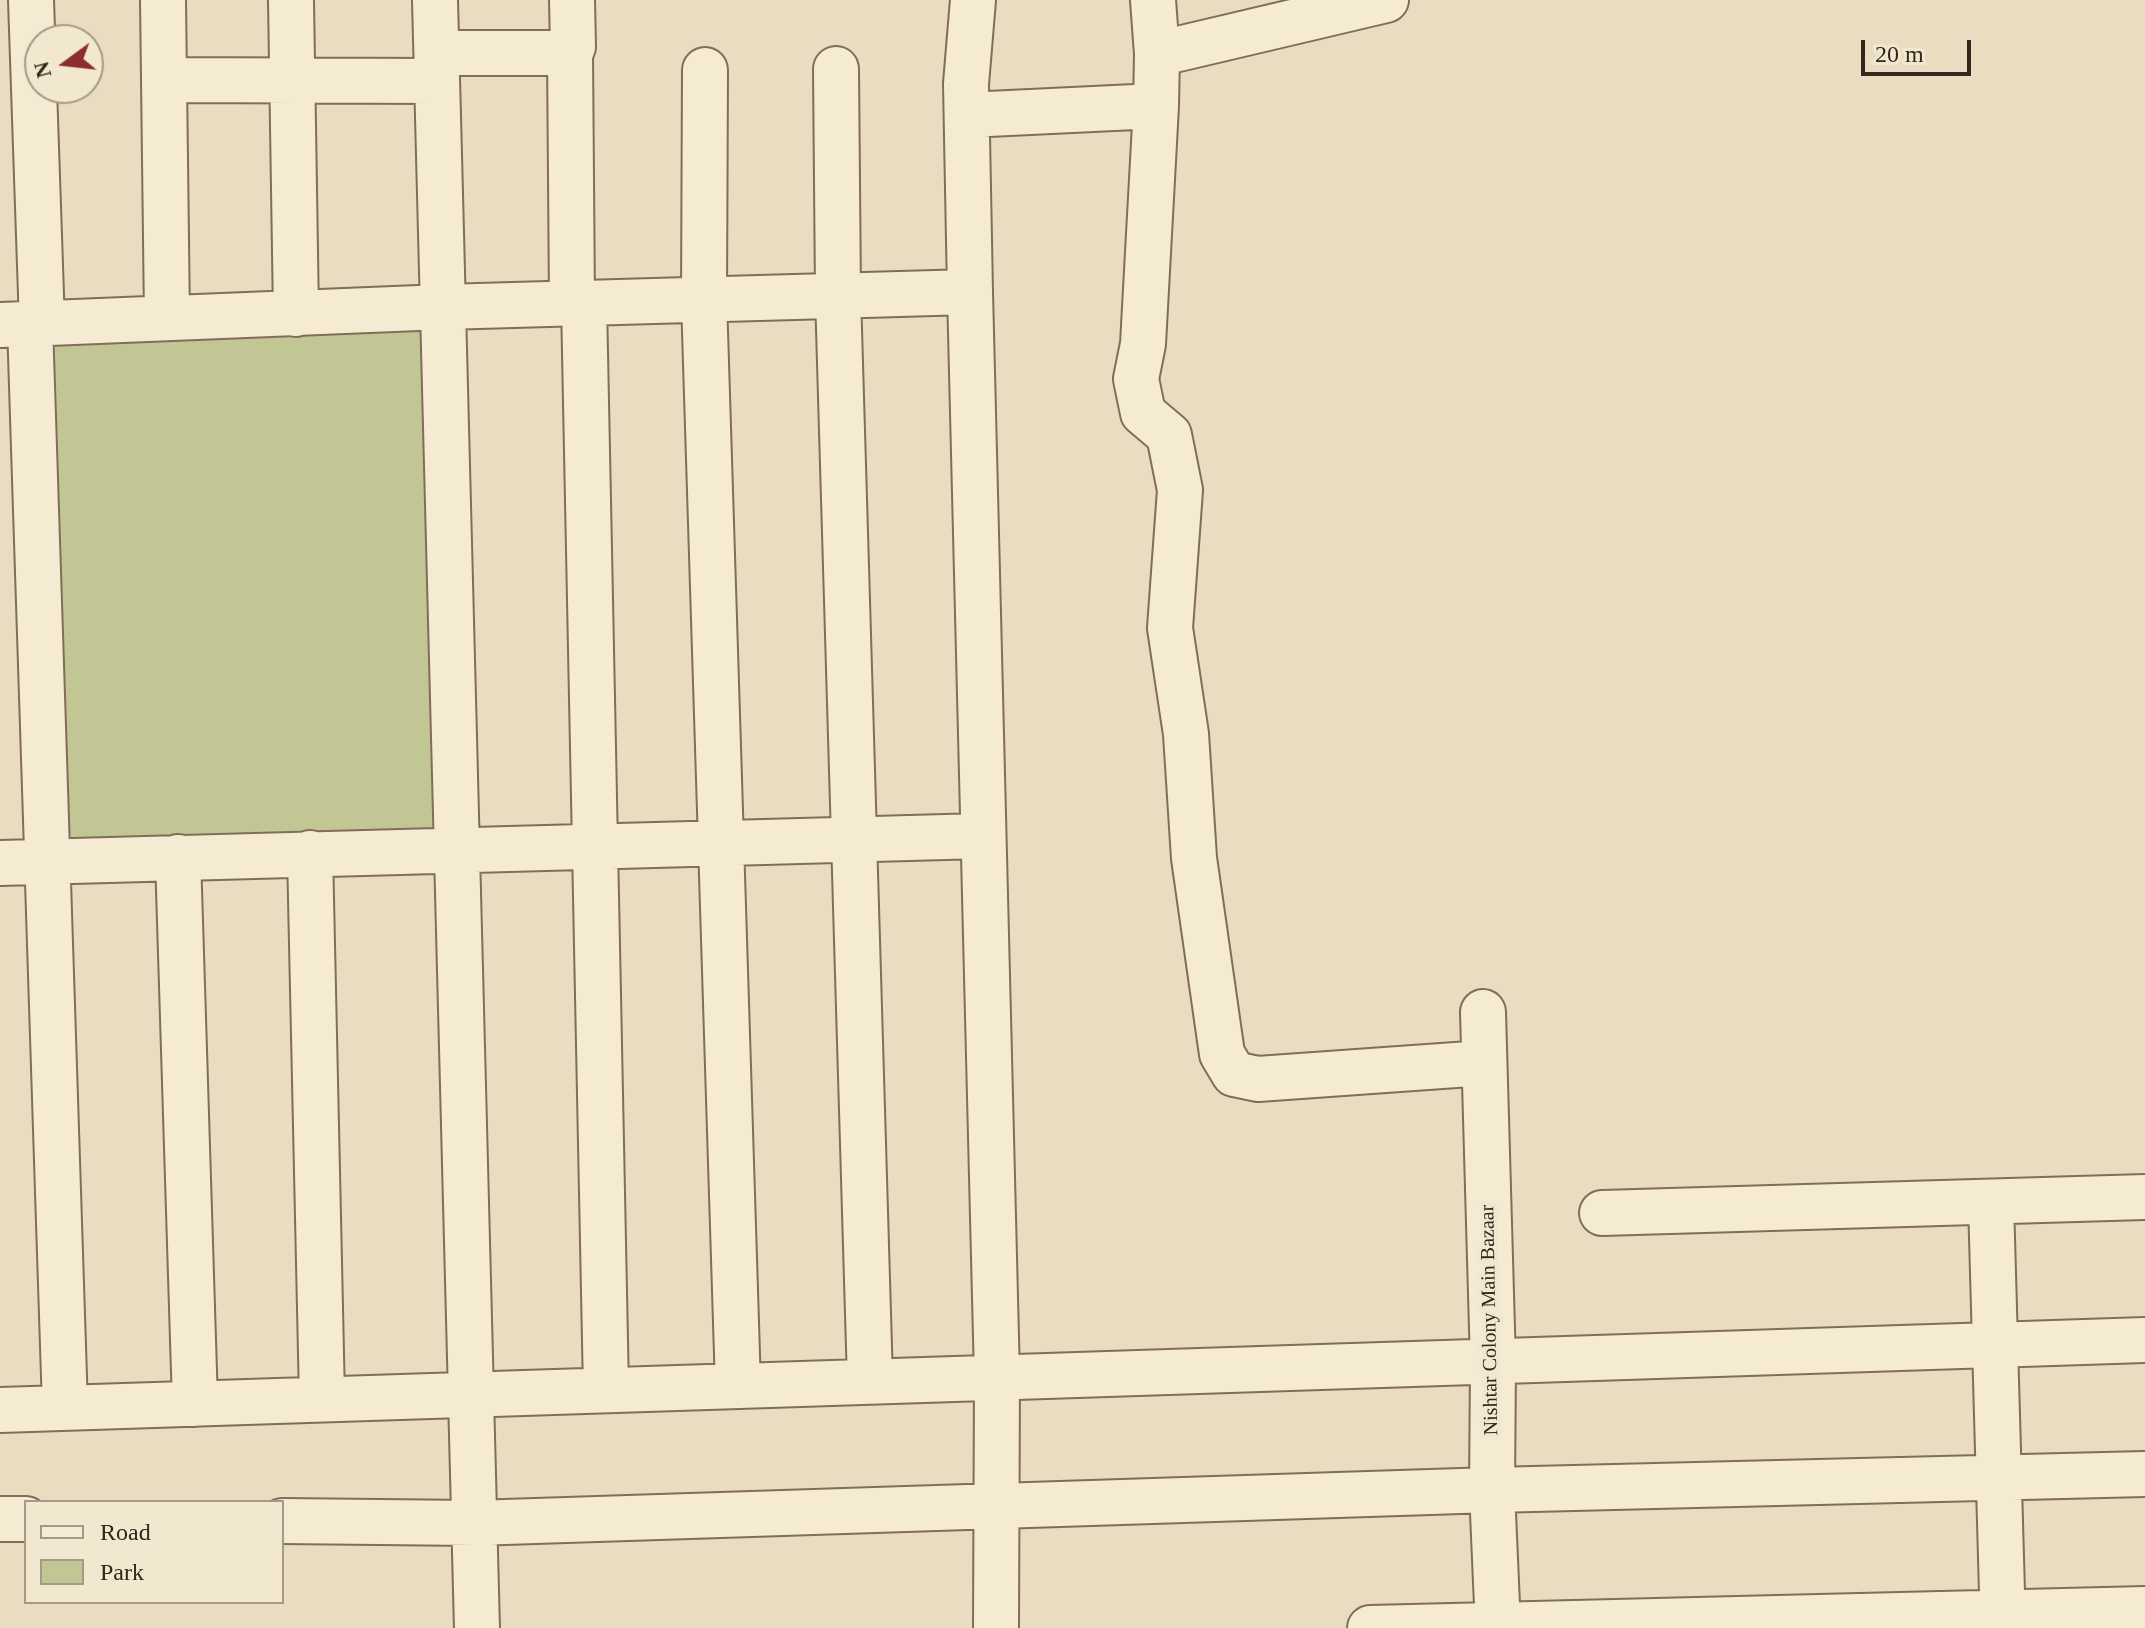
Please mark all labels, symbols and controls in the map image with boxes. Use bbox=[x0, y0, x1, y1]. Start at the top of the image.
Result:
north arrow bbox=[24, 24, 104, 104]
scale bar bbox=[1865, 24, 1975, 74]
text: 20 m bbox=[1875, 41, 1924, 67]
text: N bbox=[28, 59, 56, 81]
street label: Nishtar Colony Main Bazaar bbox=[1476, 1205, 1504, 1435]
legend bbox=[24, 1500, 284, 1604]
text: Road bbox=[100, 1519, 151, 1545]
text: Park bbox=[100, 1559, 144, 1585]

